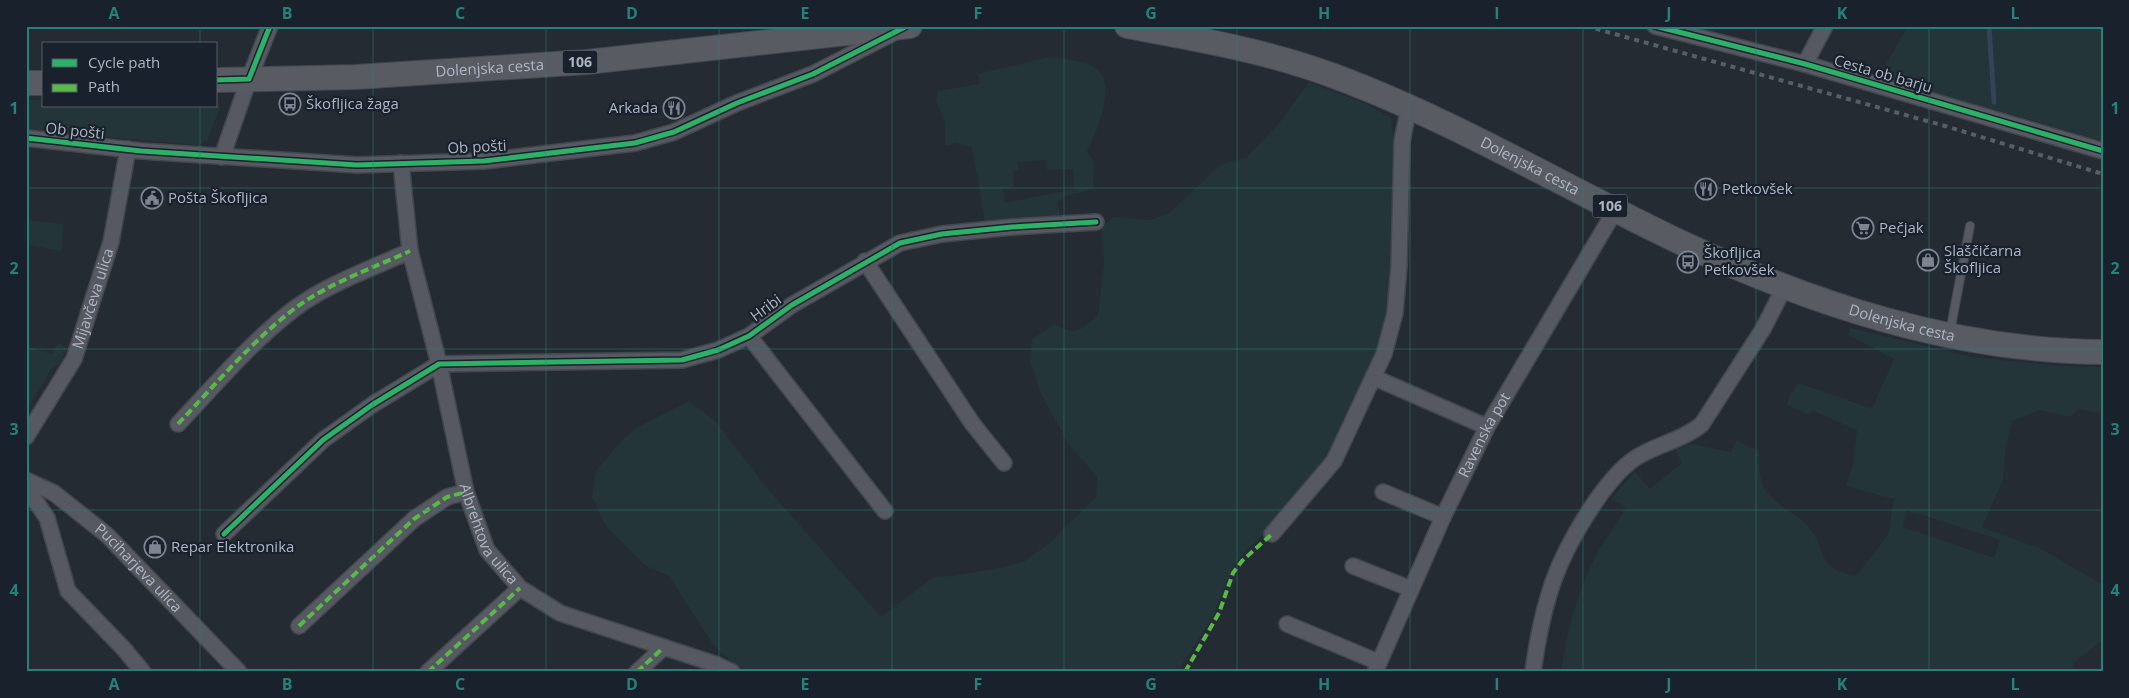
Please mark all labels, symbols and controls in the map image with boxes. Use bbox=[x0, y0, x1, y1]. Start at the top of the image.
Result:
text: A bbox=[108, 2, 120, 24]
text: B bbox=[282, 2, 292, 24]
text: C bbox=[455, 2, 465, 24]
text: D bbox=[626, 2, 638, 24]
text: E bbox=[801, 2, 810, 24]
text: F bbox=[974, 2, 982, 24]
text: G bbox=[1145, 2, 1157, 24]
text: H bbox=[1318, 2, 1330, 24]
text: I bbox=[1494, 2, 1500, 24]
text: J bbox=[1664, 2, 1672, 24]
text: K bbox=[1837, 2, 1848, 24]
text: L bbox=[2010, 2, 2020, 24]
legend bbox=[42, 42, 218, 108]
street label: Cesta ob barju bbox=[1832, 49, 1935, 97]
road number: 106 bbox=[562, 51, 598, 74]
text: Cycle path bbox=[88, 52, 160, 72]
street label: Dolenjska cesta bbox=[435, 54, 545, 81]
text: Path bbox=[88, 76, 120, 96]
bus stop icon: Škofljica žaga bbox=[278, 92, 302, 116]
place label: Škofljica žaga bbox=[306, 93, 399, 113]
restaurant icon: Arkada bbox=[662, 96, 686, 120]
text: 1 bbox=[9, 97, 19, 119]
place label: Arkada bbox=[609, 97, 658, 117]
text: 1 bbox=[2110, 97, 2120, 119]
street label: Ob pošti bbox=[45, 117, 106, 143]
street label: Dolenjska cesta bbox=[1477, 132, 1583, 199]
street label: Ob pošti bbox=[447, 134, 507, 158]
restaurant icon: Petkovšek bbox=[1694, 177, 1718, 201]
place label: Petkovšek bbox=[1722, 178, 1793, 198]
public building icon: Pošta Škofljica bbox=[140, 186, 164, 210]
place label: Pošta Škofljica bbox=[168, 187, 268, 207]
road number: 106 bbox=[1592, 195, 1628, 218]
supermarket icon: Pečjak bbox=[1851, 216, 1875, 240]
place label: Pečjak bbox=[1879, 217, 1924, 237]
place label: Slaščičarna Škofljica bbox=[1944, 240, 2022, 277]
place label: Škofljica Petkovšek bbox=[1704, 242, 1775, 279]
street label: Mijavčeva ulica bbox=[67, 245, 117, 351]
shop icon: Slaščičarna Škofljica bbox=[1916, 248, 1940, 272]
bus stop icon: Škofljica Petkovšek bbox=[1676, 250, 1700, 274]
text: 2 bbox=[9, 257, 19, 279]
text: 2 bbox=[2110, 257, 2120, 279]
street label: Hribi bbox=[746, 289, 785, 325]
street label: Dolenjska cesta bbox=[1847, 299, 1957, 345]
street label: Ravenska pot bbox=[1453, 388, 1514, 481]
text: 3 bbox=[9, 418, 19, 440]
text: 3 bbox=[2110, 418, 2120, 440]
street label: Albrehtova ulica bbox=[455, 482, 523, 588]
street label: Puciharjeva ulica bbox=[91, 518, 187, 616]
shop icon: Repar Elektronika bbox=[143, 535, 167, 559]
place label: Repar Elektronika bbox=[171, 536, 294, 556]
text: 4 bbox=[9, 579, 19, 601]
text: 4 bbox=[2110, 579, 2120, 601]
text: A bbox=[108, 673, 120, 695]
text: B bbox=[282, 673, 292, 695]
text: C bbox=[455, 673, 465, 695]
text: D bbox=[626, 673, 638, 695]
text: E bbox=[801, 673, 810, 695]
text: F bbox=[974, 673, 982, 695]
text: G bbox=[1145, 673, 1157, 695]
text: H bbox=[1318, 673, 1330, 695]
text: I bbox=[1494, 673, 1500, 695]
text: J bbox=[1664, 673, 1672, 695]
text: K bbox=[1837, 673, 1848, 695]
text: L bbox=[2010, 673, 2020, 695]

